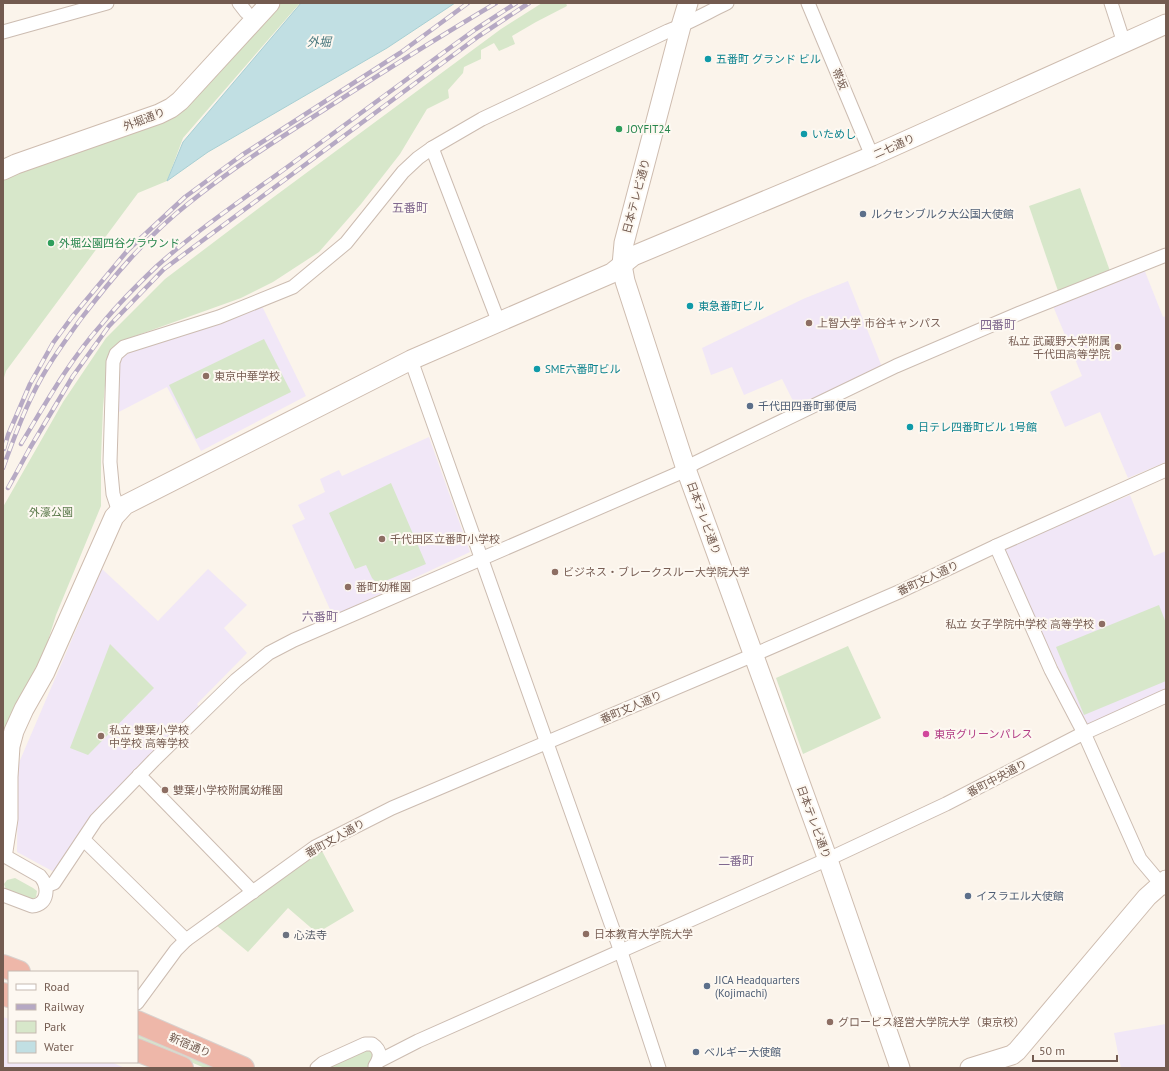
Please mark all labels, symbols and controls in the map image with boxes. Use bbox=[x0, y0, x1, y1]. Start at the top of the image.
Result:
water label: 外堀 bbox=[307, 34, 333, 49]
place label: 五番町 グランド ビル bbox=[716, 52, 821, 66]
marker: 五番町 グランド ビル bbox=[703, 54, 713, 64]
street label: 帯坂 bbox=[829, 66, 851, 92]
street label: 外堀通り bbox=[121, 105, 167, 133]
place label: JOYFIT24 bbox=[626, 122, 670, 136]
marker: JOYFIT24 bbox=[614, 124, 624, 134]
place label: いためし bbox=[812, 127, 856, 141]
marker: いためし bbox=[799, 129, 809, 139]
street label: 二七通り bbox=[871, 131, 917, 161]
street label: 日本テレビ通り bbox=[619, 157, 653, 235]
district label: 五番町 bbox=[392, 200, 428, 215]
place label: ルクセンブルク大公国大使館 bbox=[871, 207, 1014, 221]
marker: ルクセンブルク大公国大使館 bbox=[858, 209, 868, 219]
place label: 外堀公園四谷グラウンド bbox=[59, 236, 180, 250]
marker: 外堀公園四谷グラウンド bbox=[46, 238, 56, 248]
place label: 東急番町ビル bbox=[698, 299, 764, 313]
marker: 東急番町ビル bbox=[685, 301, 695, 311]
place label: 上智大学 市谷キャンパス bbox=[817, 316, 941, 330]
district label: 四番町 bbox=[980, 317, 1016, 332]
marker: 上智大学 市谷キャンパス bbox=[804, 318, 814, 328]
place label: 私立 武蔵野大学附属 千代田高等学院 bbox=[1008, 334, 1110, 361]
marker: 私立 武蔵野大学附属 千代田高等学院 bbox=[1113, 342, 1123, 352]
place label: SME六番町ビル bbox=[545, 362, 620, 376]
marker: SME六番町ビル bbox=[532, 364, 542, 374]
place label: 東京中華学校 bbox=[214, 369, 280, 383]
marker: 東京中華学校 bbox=[201, 371, 211, 381]
place label: 千代田四番町郵便局 bbox=[758, 399, 857, 413]
marker: 千代田四番町郵便局 bbox=[745, 401, 755, 411]
place label: 日テレ四番町ビル 1号館 bbox=[918, 420, 1037, 434]
marker: 日テレ四番町ビル 1号館 bbox=[905, 422, 915, 432]
street label: 日本テレビ通り bbox=[684, 479, 724, 557]
park label: 外濠公園 bbox=[29, 505, 73, 519]
place label: 千代田区立番町小学校 bbox=[390, 532, 500, 546]
marker: 千代田区立番町小学校 bbox=[377, 534, 387, 544]
street label: 番町文人通り bbox=[895, 558, 961, 598]
place label: ビジネス・ブレークスルー大学院大学 bbox=[563, 565, 750, 579]
marker: ビジネス・ブレークスルー大学院大学 bbox=[550, 567, 560, 577]
place label: 番町幼稚園 bbox=[356, 580, 411, 594]
marker: 番町幼稚園 bbox=[343, 582, 353, 592]
district label: 六番町 bbox=[302, 609, 338, 624]
place label: 私立 女子学院中学校 高等学校 bbox=[945, 617, 1094, 631]
marker: 私立 女子学院中学校 高等学校 bbox=[1097, 619, 1107, 629]
street label: 番町文人通り bbox=[598, 688, 664, 726]
place label: 私立 雙葉小学校 中学校 高等学校 bbox=[109, 723, 189, 750]
place label: 東京グリーンパレス bbox=[934, 727, 1032, 741]
marker: 東京グリーンパレス bbox=[921, 729, 931, 739]
marker: 私立 雙葉小学校 中学校 高等学校 bbox=[96, 731, 106, 741]
street label: 番町中央通り bbox=[965, 756, 1029, 800]
place label: 雙葉小学校附属幼稚園 bbox=[173, 783, 283, 797]
street label: 日本テレビ通り bbox=[794, 783, 834, 861]
marker: 雙葉小学校附属幼稚園 bbox=[160, 785, 170, 795]
street label: 番町文人通り bbox=[303, 816, 367, 860]
district label: 二番町 bbox=[718, 853, 754, 868]
place label: イスラエル大使館 bbox=[976, 889, 1064, 903]
marker: イスラエル大使館 bbox=[963, 891, 973, 901]
place label: 日本教育大学院大学 bbox=[594, 927, 693, 941]
place label: 心法寺 bbox=[294, 928, 327, 942]
marker: 日本教育大学院大学 bbox=[581, 929, 591, 939]
marker: 心法寺 bbox=[281, 930, 291, 940]
legend bbox=[8, 971, 138, 1063]
place label: JICA Headquarters (Kojimachi) bbox=[714, 973, 800, 1000]
text: Road bbox=[44, 979, 69, 994]
marker: JICA Headquarters (Kojimachi) bbox=[702, 981, 712, 991]
text: Railway bbox=[44, 999, 84, 1014]
place label: グロービス経営大学院大学（東京校） bbox=[838, 1015, 1025, 1029]
marker: グロービス経営大学院大学（東京校） bbox=[825, 1017, 835, 1027]
text: Park bbox=[44, 1019, 66, 1034]
street label: 新宿通り bbox=[167, 1030, 213, 1060]
scale bar bbox=[1033, 1037, 1117, 1063]
text: Water bbox=[44, 1039, 74, 1054]
text: 50 m bbox=[1039, 1043, 1065, 1058]
place label: ベルギー大使館 bbox=[704, 1045, 781, 1059]
marker: ベルギー大使館 bbox=[691, 1047, 701, 1057]

